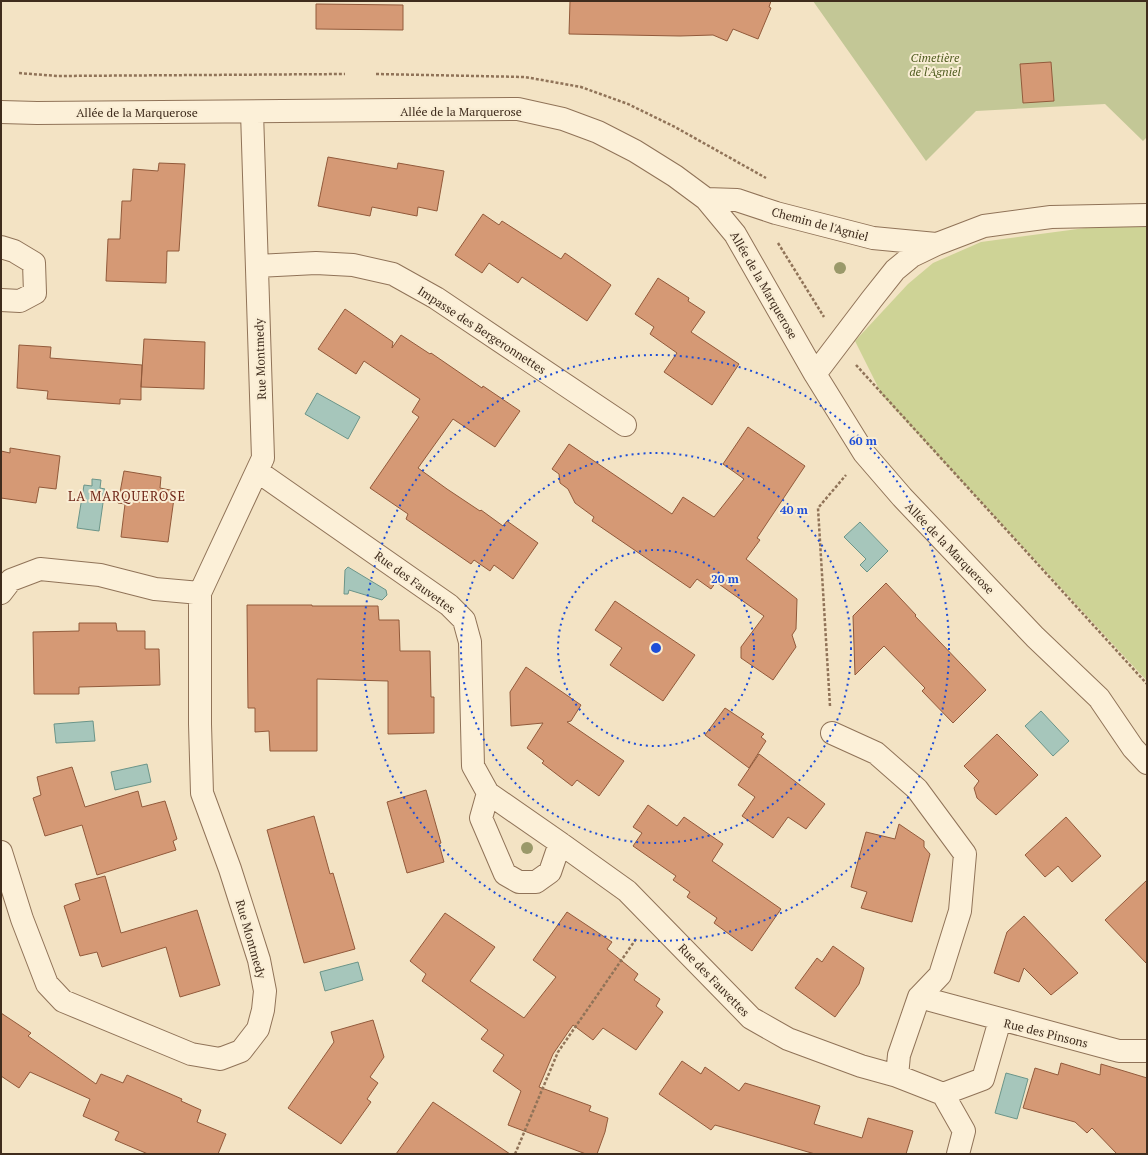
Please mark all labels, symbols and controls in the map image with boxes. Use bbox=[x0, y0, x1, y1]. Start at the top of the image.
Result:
park label: Cimetière de l'Agniel bbox=[909, 50, 961, 79]
street label: Allée de la Marquerose bbox=[400, 104, 522, 119]
street label: Allée de la Marquerose bbox=[76, 105, 198, 120]
street label: Chemin de l'Agniel bbox=[770, 204, 870, 244]
street label: Allée de la Marquerose bbox=[727, 229, 801, 341]
street label: Impasse des Bergeronnettes bbox=[415, 283, 549, 377]
street label: Rue Montmedy bbox=[251, 317, 269, 400]
text: 60 m bbox=[849, 433, 877, 448]
district label: LA MARQUEROSE bbox=[68, 487, 186, 505]
street label: Allée de la Marquerose bbox=[902, 499, 998, 597]
text: 40 m bbox=[780, 502, 808, 517]
street label: Rue des Fauvettes bbox=[372, 548, 458, 616]
text: 20 m bbox=[711, 571, 739, 586]
centre of rings bbox=[649, 641, 663, 655]
street label: Rue Montmedy bbox=[233, 898, 270, 981]
street label: Rue des Fauvettes bbox=[675, 940, 753, 1020]
street label: Rue des Pinsons bbox=[1002, 1015, 1090, 1051]

